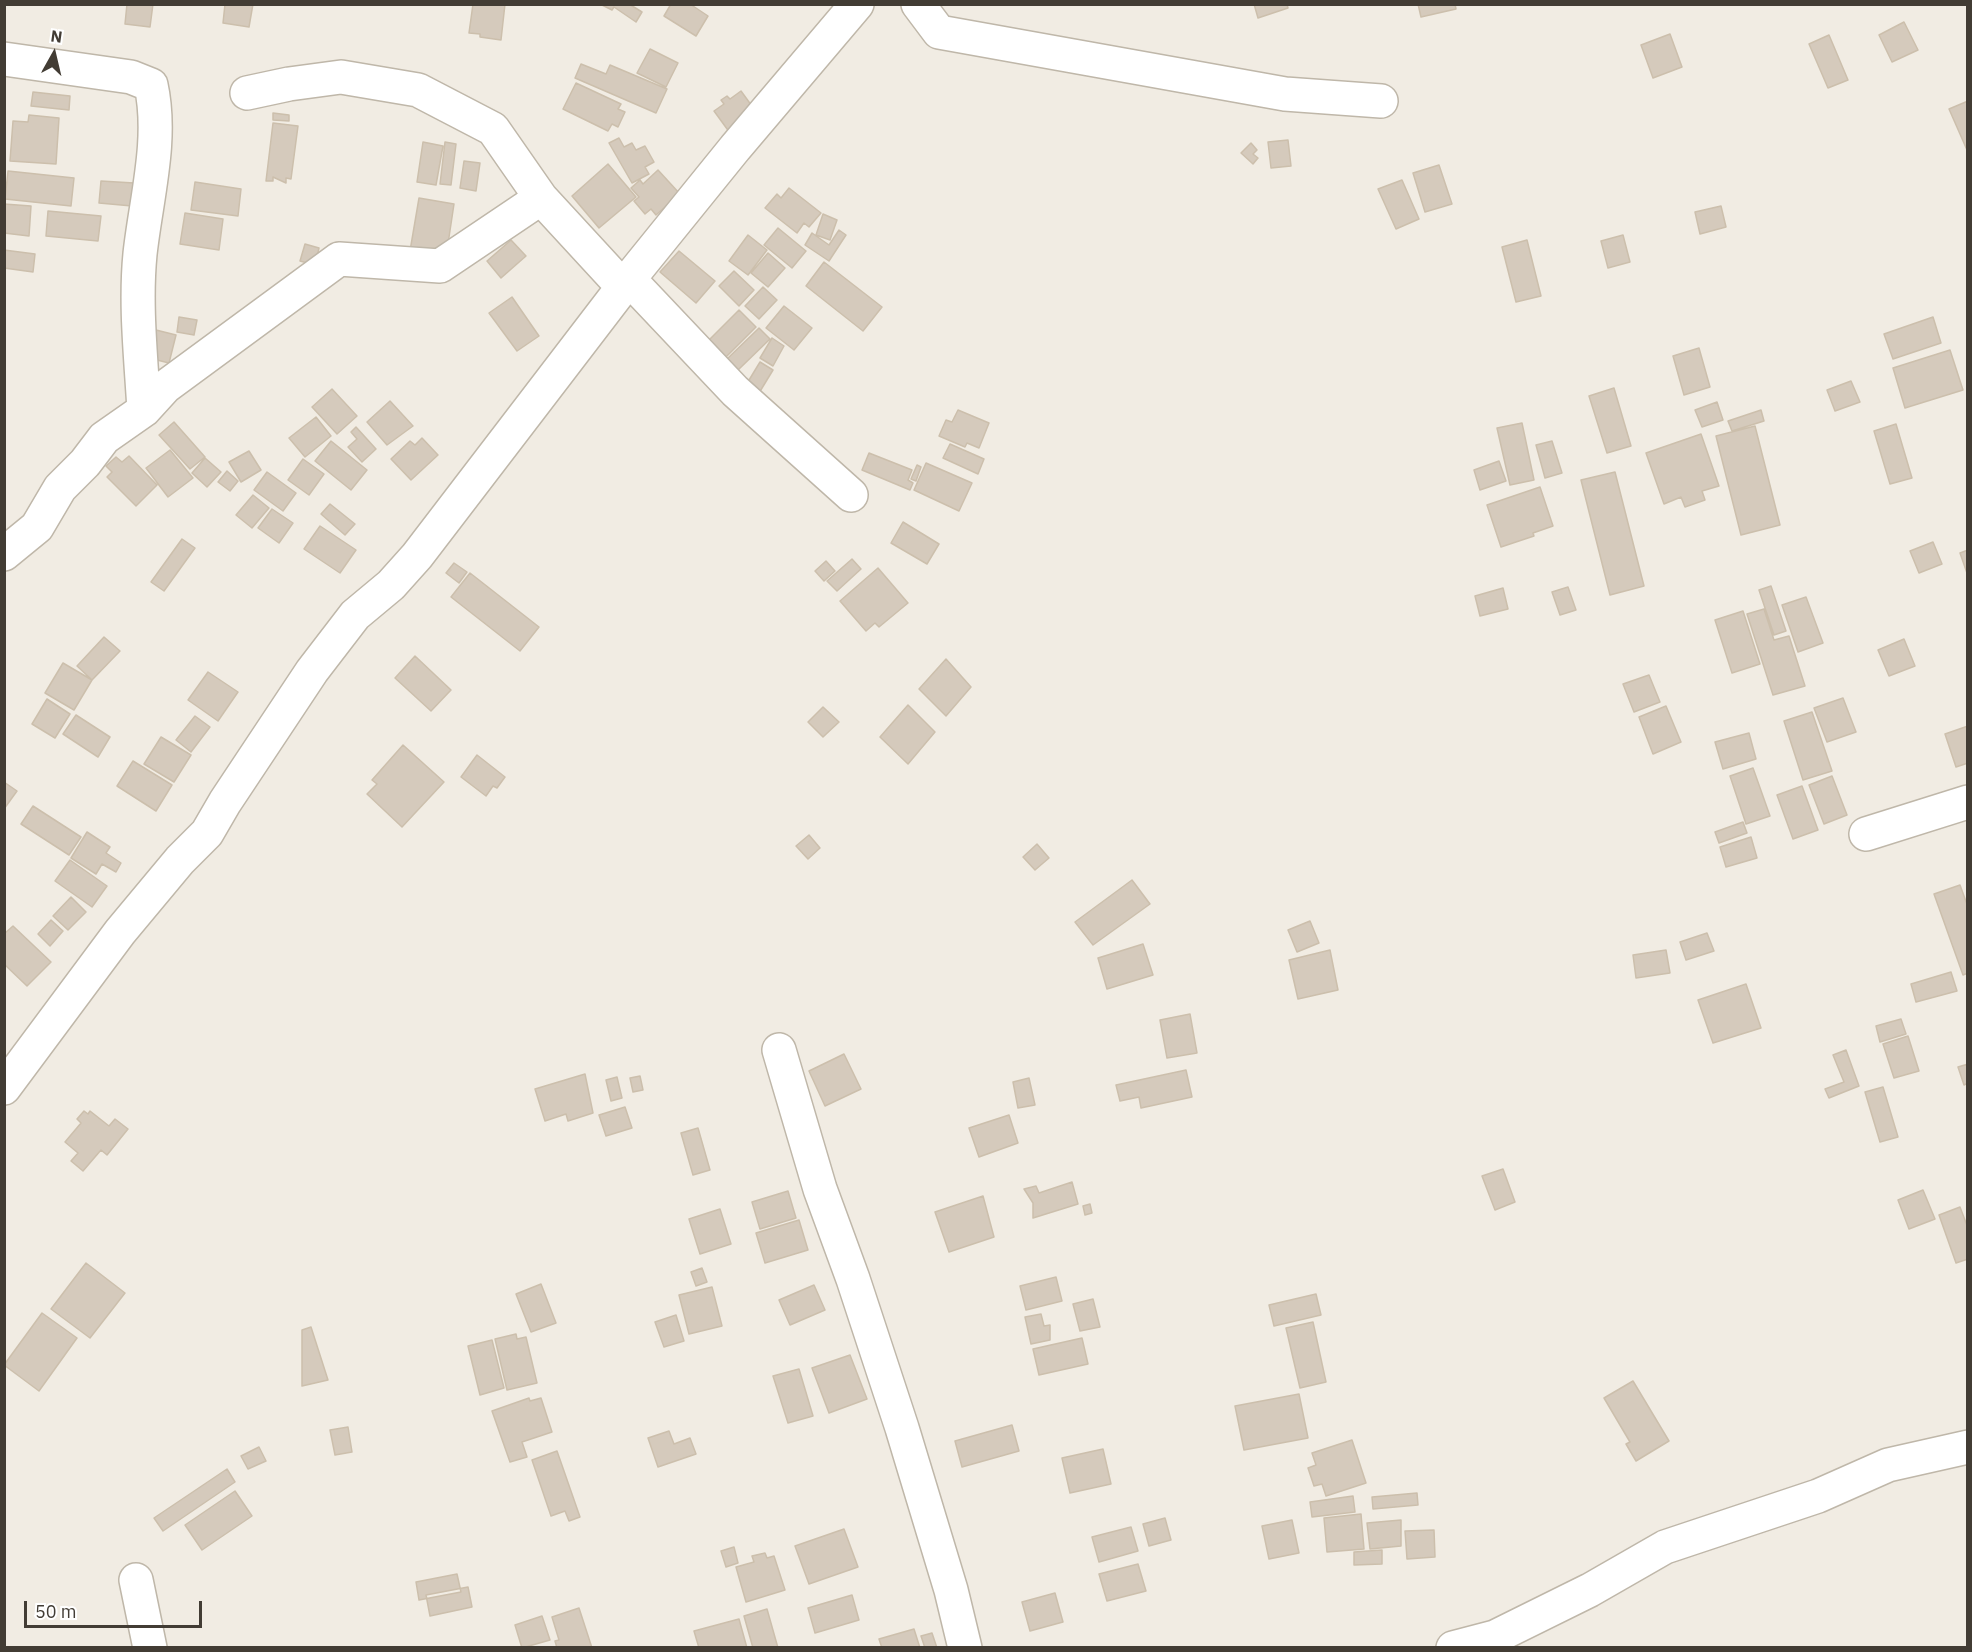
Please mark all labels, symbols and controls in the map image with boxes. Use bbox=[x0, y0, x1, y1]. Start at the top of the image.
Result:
north arrow bbox=[24, 24, 84, 84]
text: N bbox=[49, 25, 64, 47]
scale bar bbox=[27, 1589, 206, 1627]
text: 50 m bbox=[35, 1600, 77, 1623]

